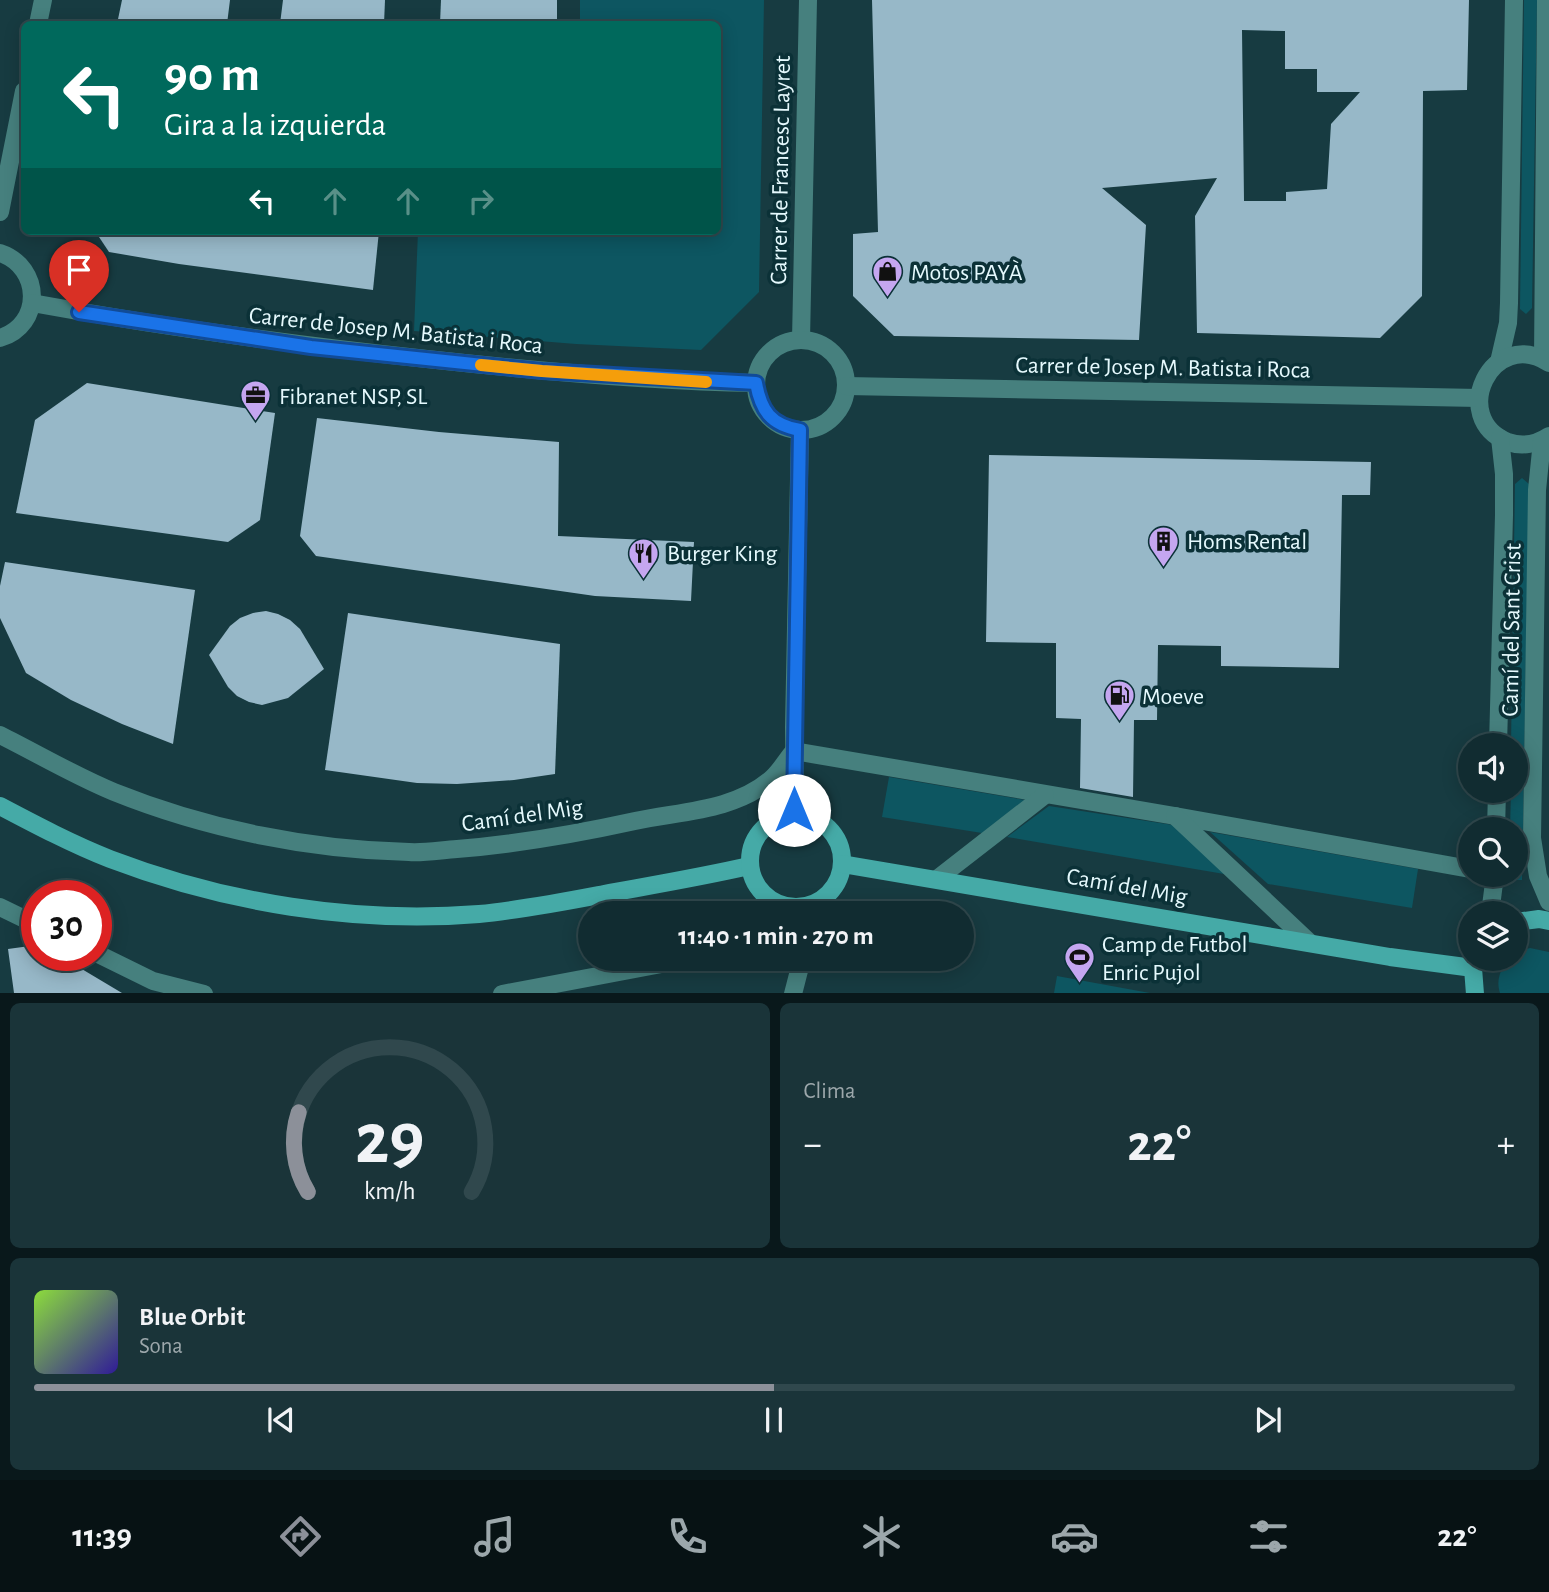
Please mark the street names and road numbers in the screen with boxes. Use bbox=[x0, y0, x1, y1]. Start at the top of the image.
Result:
street label: Carrer de Francesc Layret bbox=[767, 55, 795, 285]
street label: Carrer de Josep M. Batista i Roca bbox=[248, 304, 544, 358]
street label: Carrer de Josep M. Batista i Roca bbox=[1015, 353, 1311, 383]
street label: Camí del Sant Crist bbox=[1498, 543, 1526, 717]
street label: Camí del Mig bbox=[460, 796, 585, 836]
street label: Camí del Mig bbox=[1065, 865, 1189, 909]

